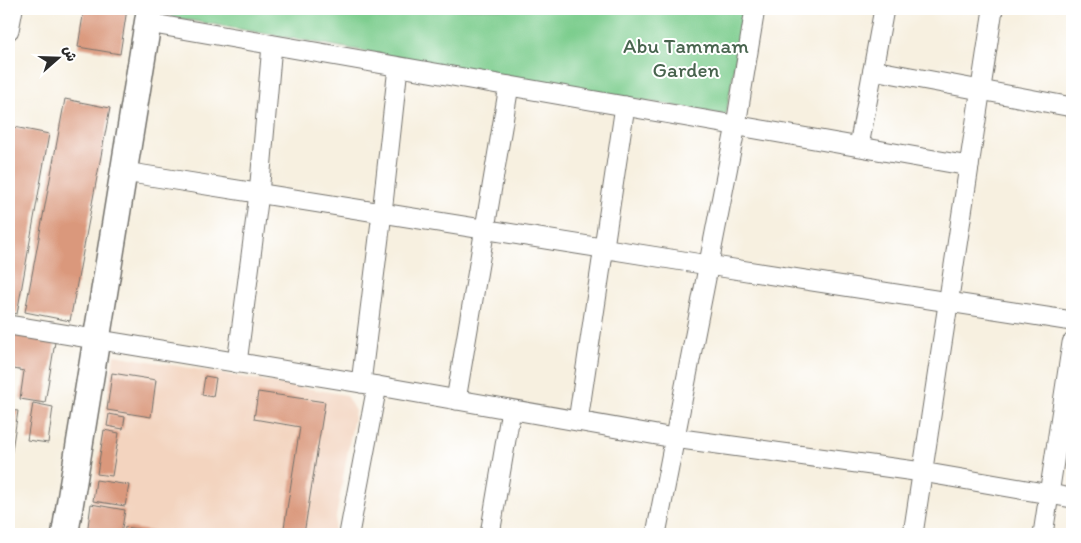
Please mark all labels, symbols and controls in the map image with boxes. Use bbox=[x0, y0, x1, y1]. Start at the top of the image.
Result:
north arrow bbox=[32, 32, 82, 82]
park label: Abu Tammam Garden bbox=[623, 33, 749, 82]
text: ش bbox=[59, 44, 80, 64]

